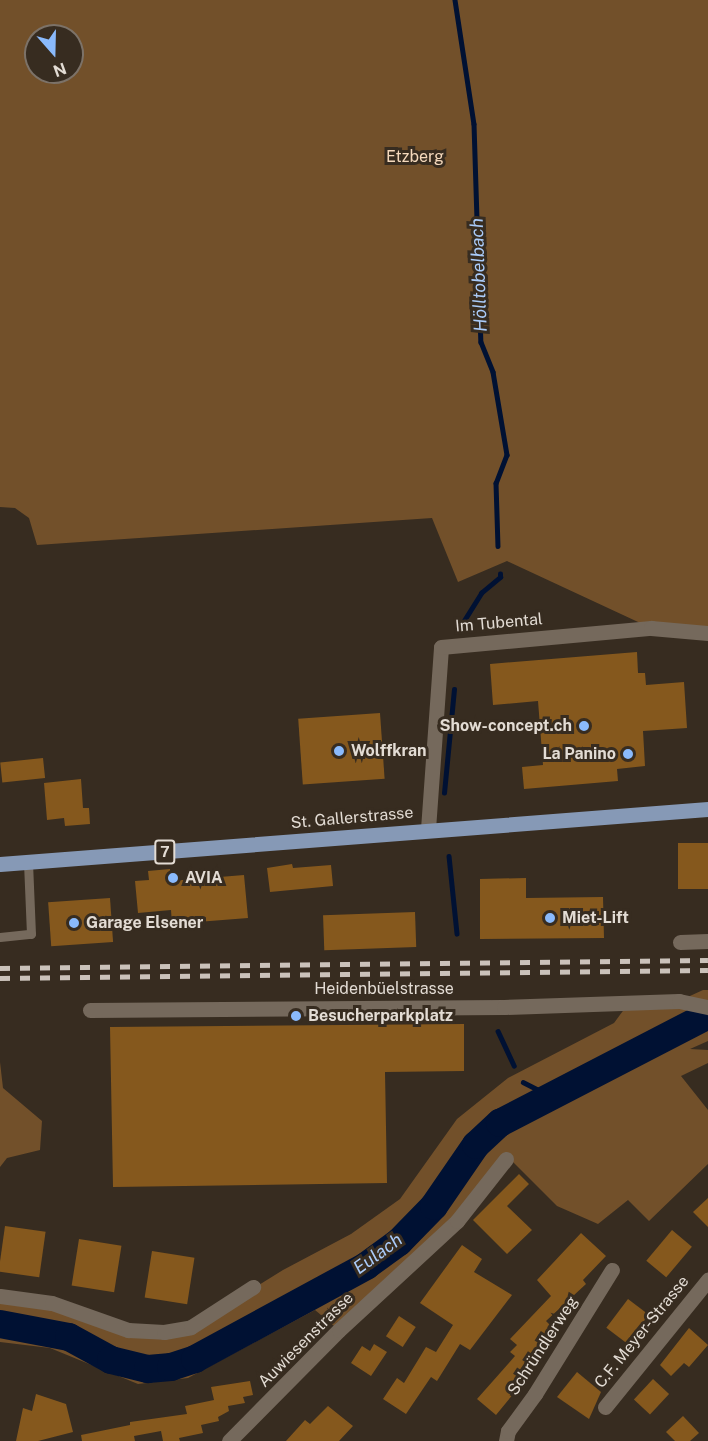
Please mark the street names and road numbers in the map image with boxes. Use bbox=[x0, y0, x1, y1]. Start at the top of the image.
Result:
street label: Im Tubental bbox=[455, 610, 543, 636]
street label: St. Gallerstrasse bbox=[290, 803, 414, 833]
road number: 7 bbox=[153, 840, 177, 864]
street label: Heidenbüelstrasse bbox=[314, 979, 454, 999]
street label: C.F. Meyer-Strasse bbox=[591, 1272, 693, 1392]
street label: Auwiesenstrasse bbox=[255, 1289, 357, 1391]
street label: Schründlerweg bbox=[504, 1293, 582, 1399]

